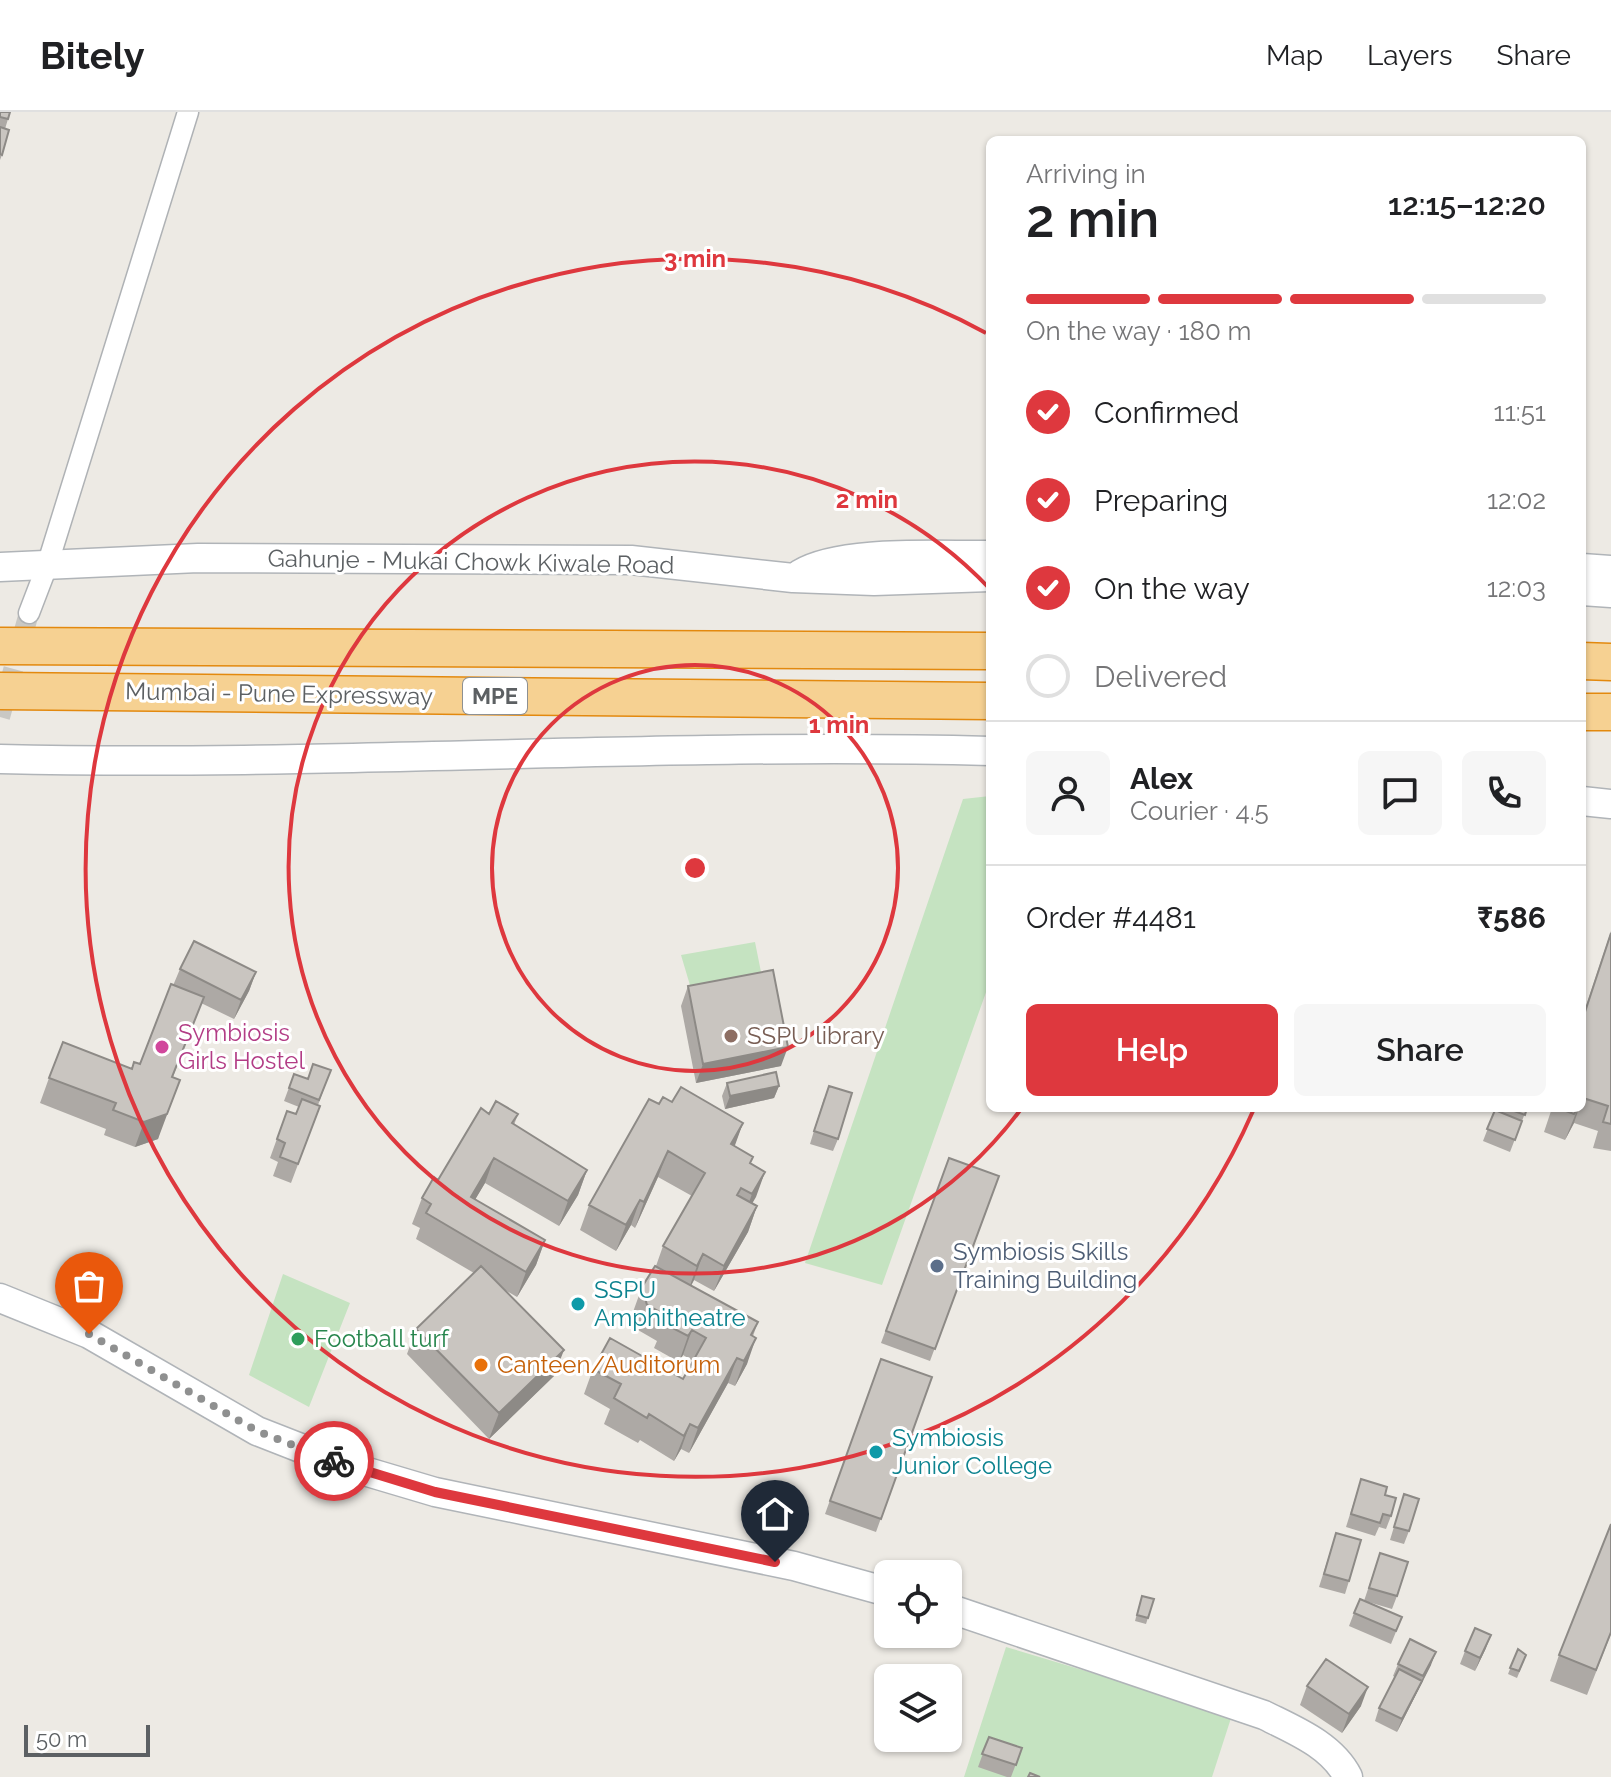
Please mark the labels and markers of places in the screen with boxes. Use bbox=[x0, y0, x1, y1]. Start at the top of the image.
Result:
centre of rings bbox=[681, 854, 709, 882]
place label: Symbiosis Girls Hostel bbox=[178, 1018, 305, 1075]
place label: SSPU library bbox=[747, 1021, 885, 1050]
marker: SSPU library bbox=[722, 1027, 740, 1045]
marker: Symbiosis Girls Hostel bbox=[153, 1038, 171, 1056]
place label: Symbiosis Skills Training Building bbox=[953, 1237, 1137, 1294]
pin bbox=[55, 1252, 123, 1334]
marker: Symbiosis Skills Training Building bbox=[928, 1257, 946, 1275]
place label: SSPU Amphitheatre bbox=[594, 1275, 746, 1332]
marker: SSPU Amphitheatre bbox=[569, 1295, 587, 1313]
place label: Football turf bbox=[314, 1324, 450, 1353]
marker: Football turf bbox=[289, 1330, 307, 1348]
place label: Canteen/Auditorum bbox=[497, 1350, 720, 1379]
marker: Canteen/Auditorum bbox=[472, 1356, 490, 1374]
place label: Symbiosis Junior College bbox=[892, 1423, 1052, 1480]
marker: Symbiosis Junior College bbox=[867, 1443, 885, 1461]
pin bbox=[741, 1480, 809, 1562]

